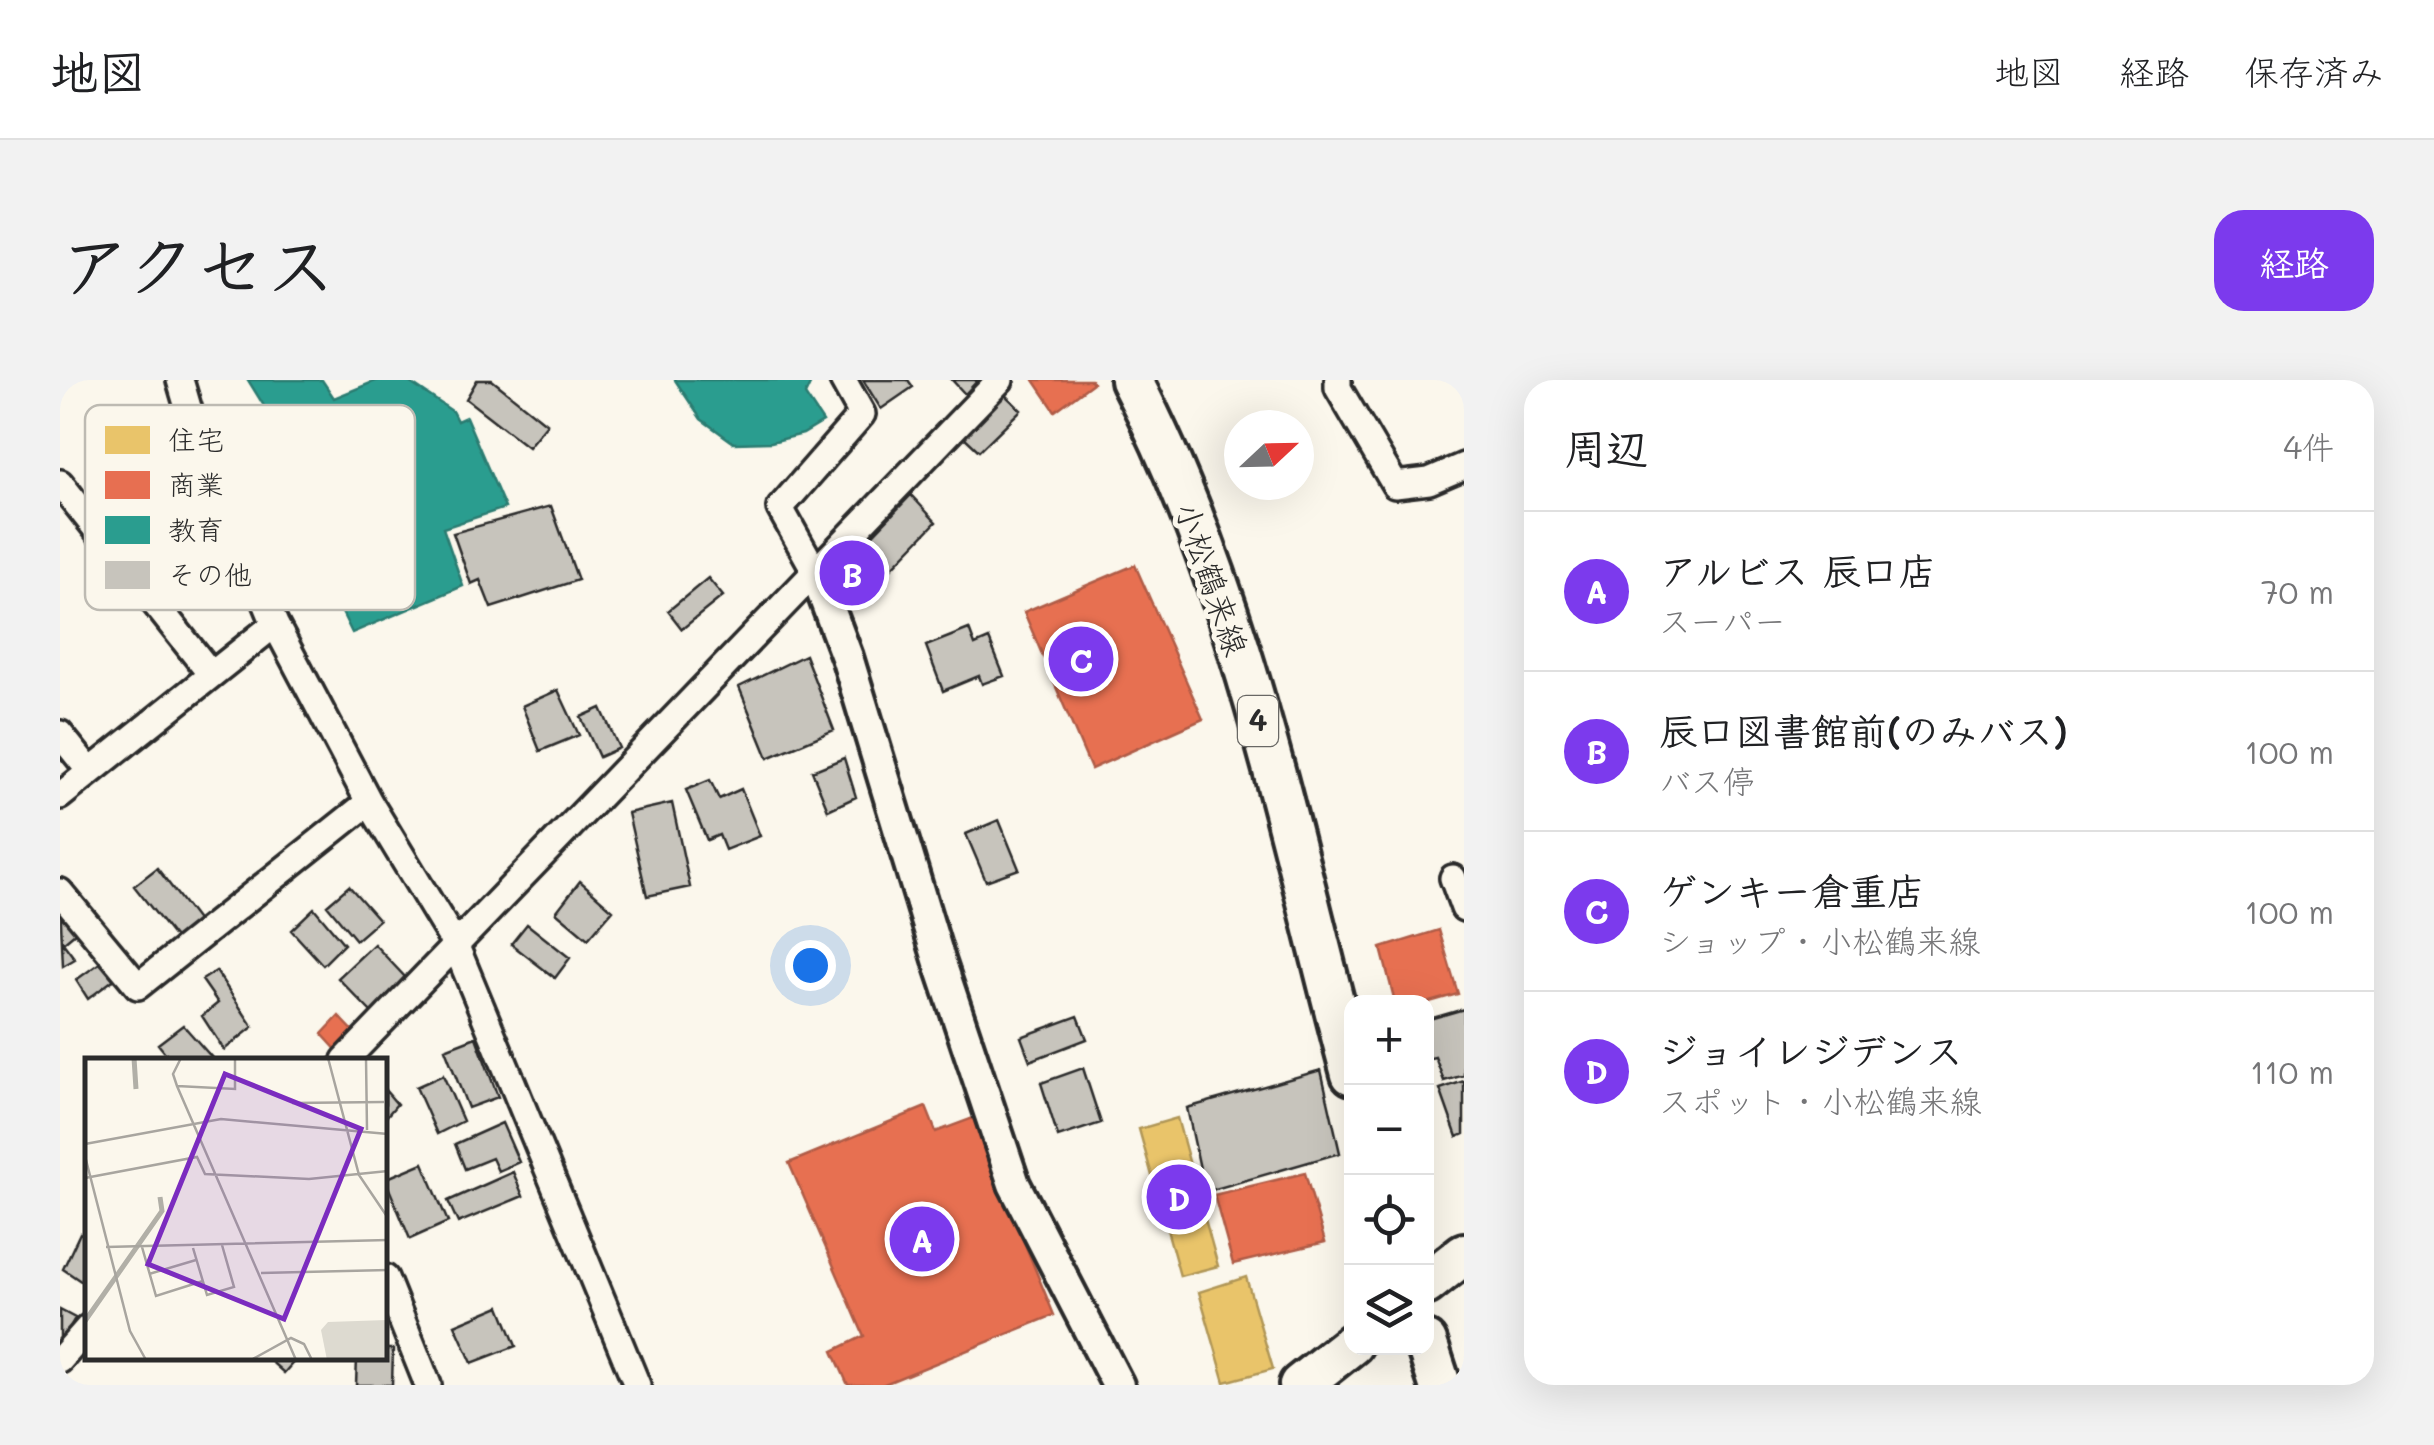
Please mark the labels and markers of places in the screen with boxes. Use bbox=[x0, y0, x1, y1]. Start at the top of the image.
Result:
pin: B bbox=[820, 536, 884, 610]
pin: C bbox=[1048, 622, 1114, 696]
pin: D bbox=[1146, 1160, 1212, 1234]
pin: A bbox=[890, 1202, 954, 1276]

